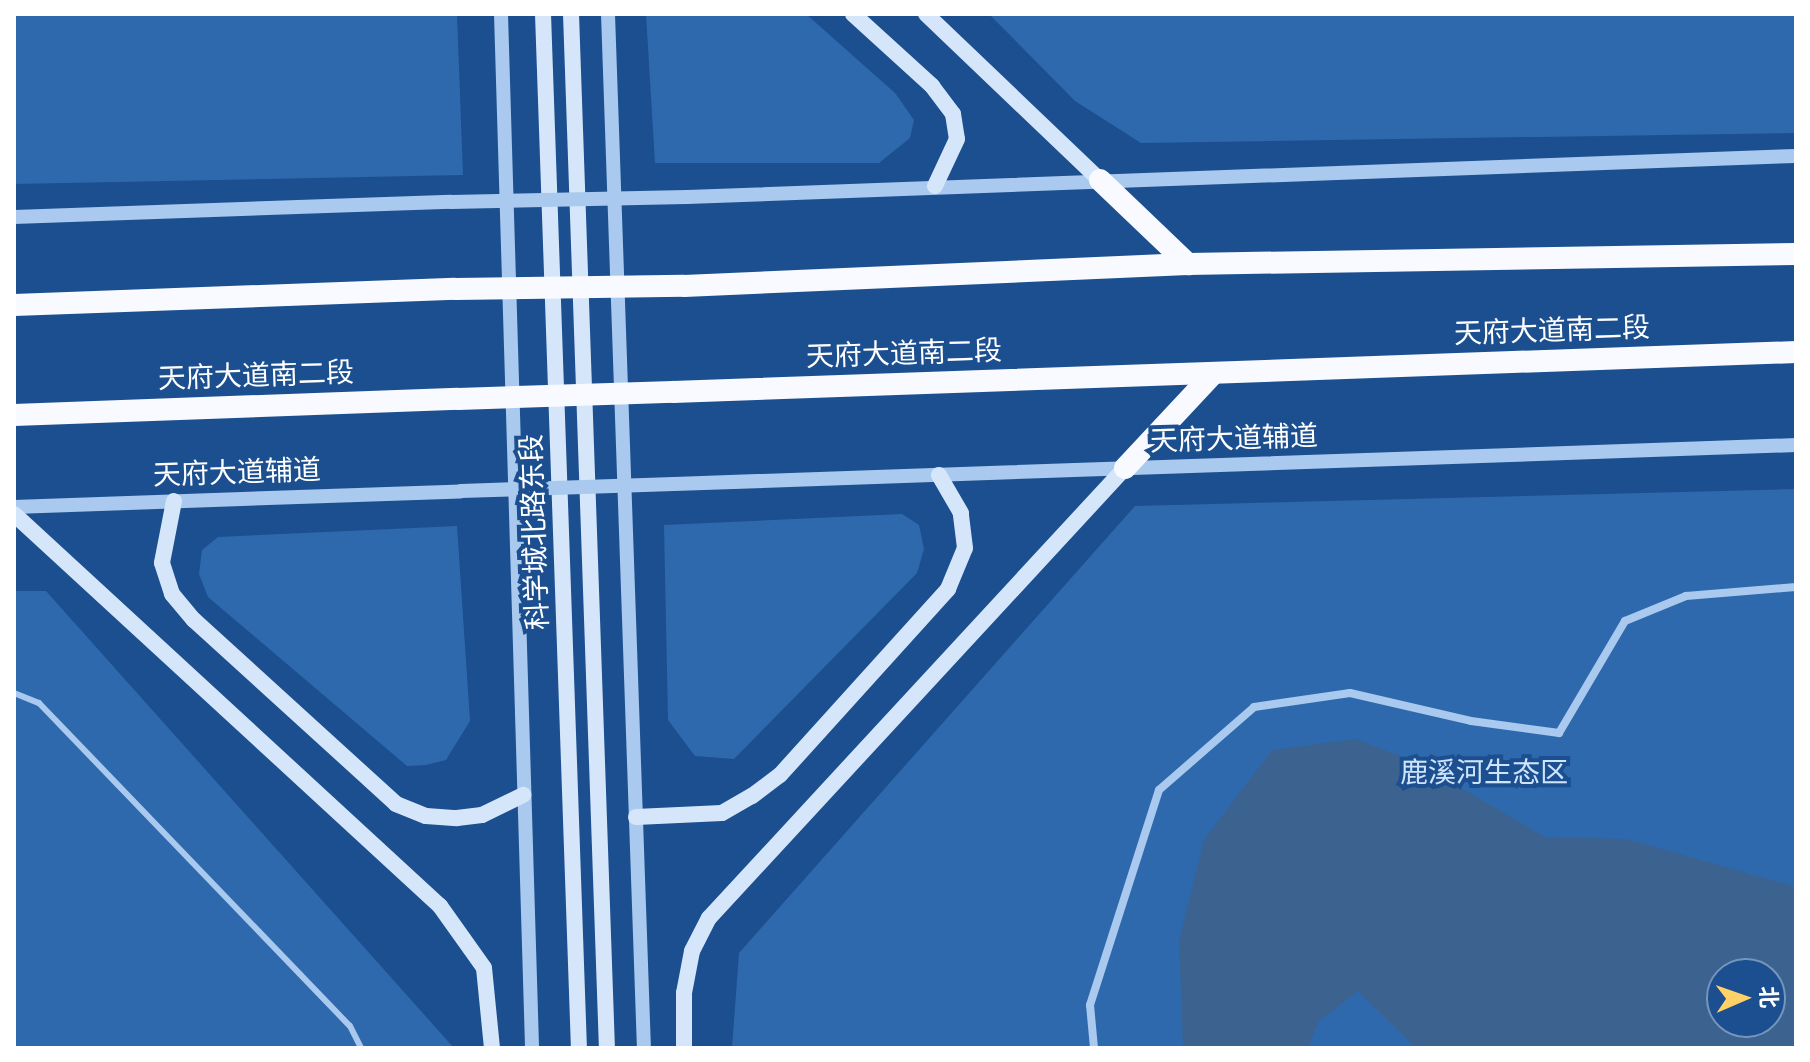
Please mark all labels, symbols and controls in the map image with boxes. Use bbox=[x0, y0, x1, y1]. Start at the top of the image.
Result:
street label: 天府大道南二段 bbox=[1453, 311, 1651, 351]
street label: 天府大道南二段 bbox=[805, 334, 1003, 374]
street label: 天府大道南二段 bbox=[157, 356, 355, 396]
street label: 天府大道辅道 bbox=[1149, 419, 1319, 459]
street label: 科学城北路东段 bbox=[515, 433, 555, 631]
street label: 天府大道辅道 bbox=[152, 453, 322, 493]
park label: 鹿溪河生态区 bbox=[1400, 756, 1568, 790]
north arrow bbox=[1706, 958, 1786, 1038]
text: 北 bbox=[1756, 986, 1781, 1009]

